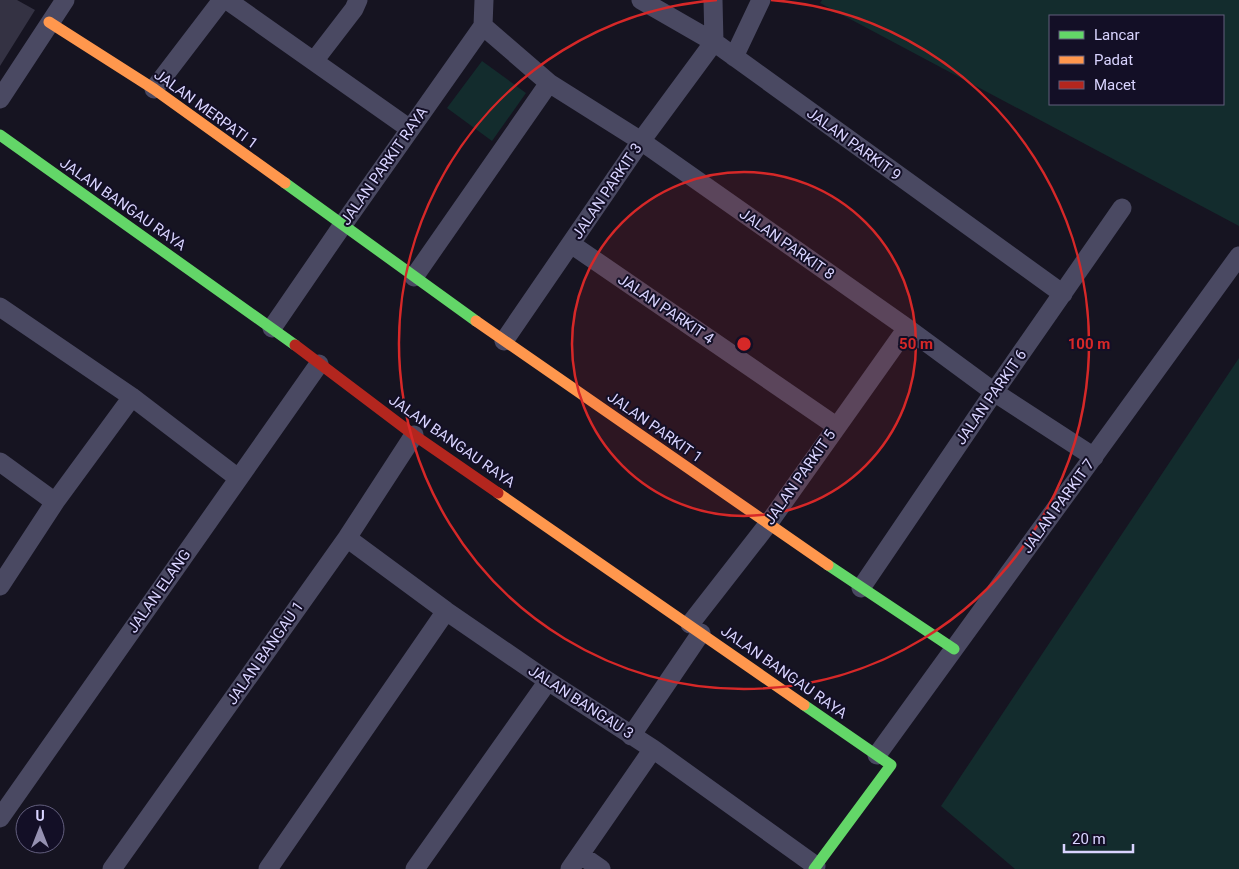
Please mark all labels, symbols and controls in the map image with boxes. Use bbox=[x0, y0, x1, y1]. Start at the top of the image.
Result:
legend bbox=[1049, 15, 1224, 105]
text: Lancar bbox=[1094, 26, 1140, 44]
text: Padat bbox=[1094, 51, 1133, 69]
street label: JALAN MERPATI 1 bbox=[151, 65, 261, 153]
text: Macet bbox=[1094, 76, 1136, 94]
street label: JALAN PARKIT RAYA bbox=[336, 103, 432, 228]
street label: JALAN PARKIT 9 bbox=[803, 104, 905, 184]
street label: JALAN PARKIT 3 bbox=[568, 140, 646, 242]
street label: JALAN BANGAU RAYA bbox=[56, 154, 190, 254]
street label: JALAN PARKIT 8 bbox=[736, 205, 838, 283]
street label: JALAN PARKIT 4 bbox=[615, 270, 718, 348]
centre of rings bbox=[735, 335, 753, 353]
text: 50 m bbox=[899, 335, 933, 353]
text: 100 m bbox=[1068, 335, 1110, 353]
street label: JALAN PARKIT 6 bbox=[952, 346, 1030, 448]
street label: JALAN PARKIT 1 bbox=[604, 388, 706, 466]
street label: JALAN BANGAU RAYA bbox=[385, 391, 519, 491]
street label: JALAN PARKIT 5 bbox=[761, 426, 839, 528]
street label: JALAN PARKIT 7 bbox=[1018, 455, 1098, 557]
street label: JALAN ELANG bbox=[124, 546, 194, 636]
street label: JALAN BANGAU 1 bbox=[223, 598, 307, 708]
street label: JALAN BANGAU RAYA bbox=[717, 622, 851, 722]
street label: JALAN BANGAU 3 bbox=[525, 661, 637, 743]
north arrow bbox=[15, 804, 65, 854]
text: U bbox=[35, 808, 45, 824]
scale bar bbox=[1064, 822, 1133, 854]
text: 20 m bbox=[1072, 830, 1106, 848]

